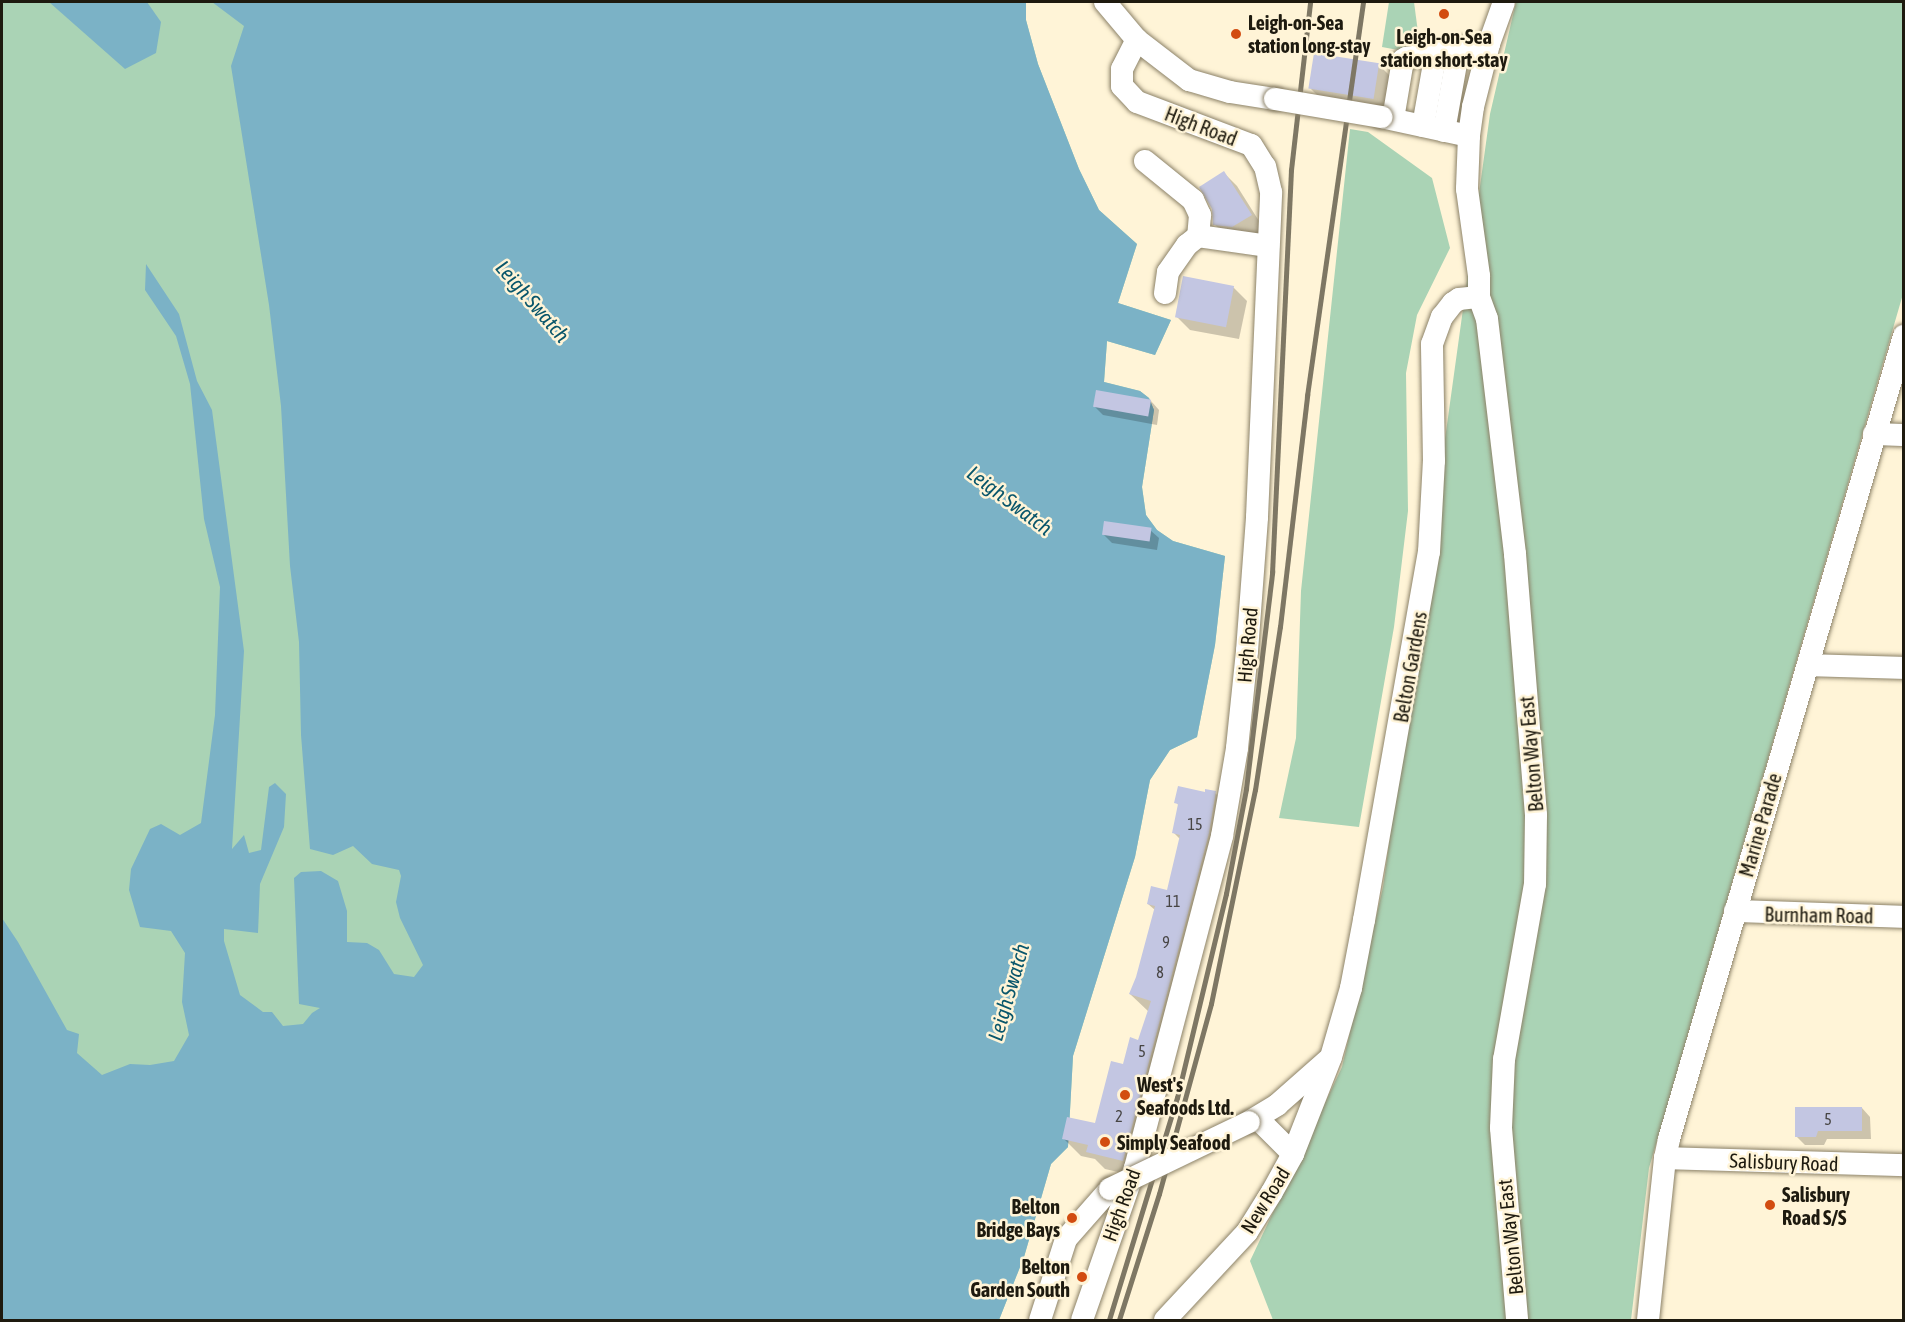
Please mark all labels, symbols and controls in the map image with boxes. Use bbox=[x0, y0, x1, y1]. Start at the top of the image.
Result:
marker: Leigh-on-Sea station short-stay bbox=[1437, 7, 1451, 21]
place label: Leigh-on-Sea station long-stay bbox=[1248, 11, 1370, 58]
place label: Leigh-on-Sea station short-stay bbox=[1380, 24, 1508, 71]
marker: Leigh-on-Sea station long-stay bbox=[1229, 27, 1243, 41]
street label: High Road bbox=[1161, 101, 1241, 151]
water label: Leigh Swatch bbox=[491, 255, 575, 347]
water label: Leigh Swatch bbox=[963, 460, 1057, 540]
street label: High Road bbox=[1232, 606, 1262, 684]
street label: Belton Gardens bbox=[1388, 610, 1432, 724]
street label: Belton Way East bbox=[1514, 695, 1548, 813]
street label: Marine Parade bbox=[1734, 770, 1786, 880]
house number: 15 bbox=[1187, 814, 1203, 834]
house number: 11 bbox=[1165, 891, 1181, 911]
street label: Burnham Road bbox=[1764, 902, 1874, 928]
house number: 9 bbox=[1162, 932, 1170, 952]
water label: Leigh Swatch bbox=[982, 940, 1034, 1044]
house number: 8 bbox=[1156, 962, 1164, 982]
house number: 5 bbox=[1138, 1041, 1146, 1061]
place label: West's Seafoods Ltd. bbox=[1137, 1072, 1234, 1119]
marker: West's Seafoods Ltd. bbox=[1118, 1088, 1132, 1102]
house number: 2 bbox=[1115, 1106, 1123, 1126]
house number: 5 bbox=[1824, 1109, 1832, 1129]
place label: Simply Seafood bbox=[1117, 1130, 1231, 1154]
marker: Simply Seafood bbox=[1098, 1135, 1112, 1149]
street label: Salisbury Road bbox=[1729, 1148, 1839, 1176]
street label: New Road bbox=[1235, 1162, 1295, 1238]
street label: High Road bbox=[1097, 1165, 1145, 1245]
street label: Belton Way East bbox=[1492, 1178, 1528, 1296]
place label: Salisbury Road S/S bbox=[1782, 1182, 1850, 1229]
place label: Belton Bridge Bays bbox=[976, 1194, 1060, 1241]
marker: Salisbury Road S/S bbox=[1763, 1198, 1777, 1212]
marker: Belton Bridge Bays bbox=[1065, 1211, 1079, 1225]
place label: Belton Garden South bbox=[970, 1254, 1070, 1301]
marker: Belton Garden South bbox=[1075, 1270, 1089, 1284]

